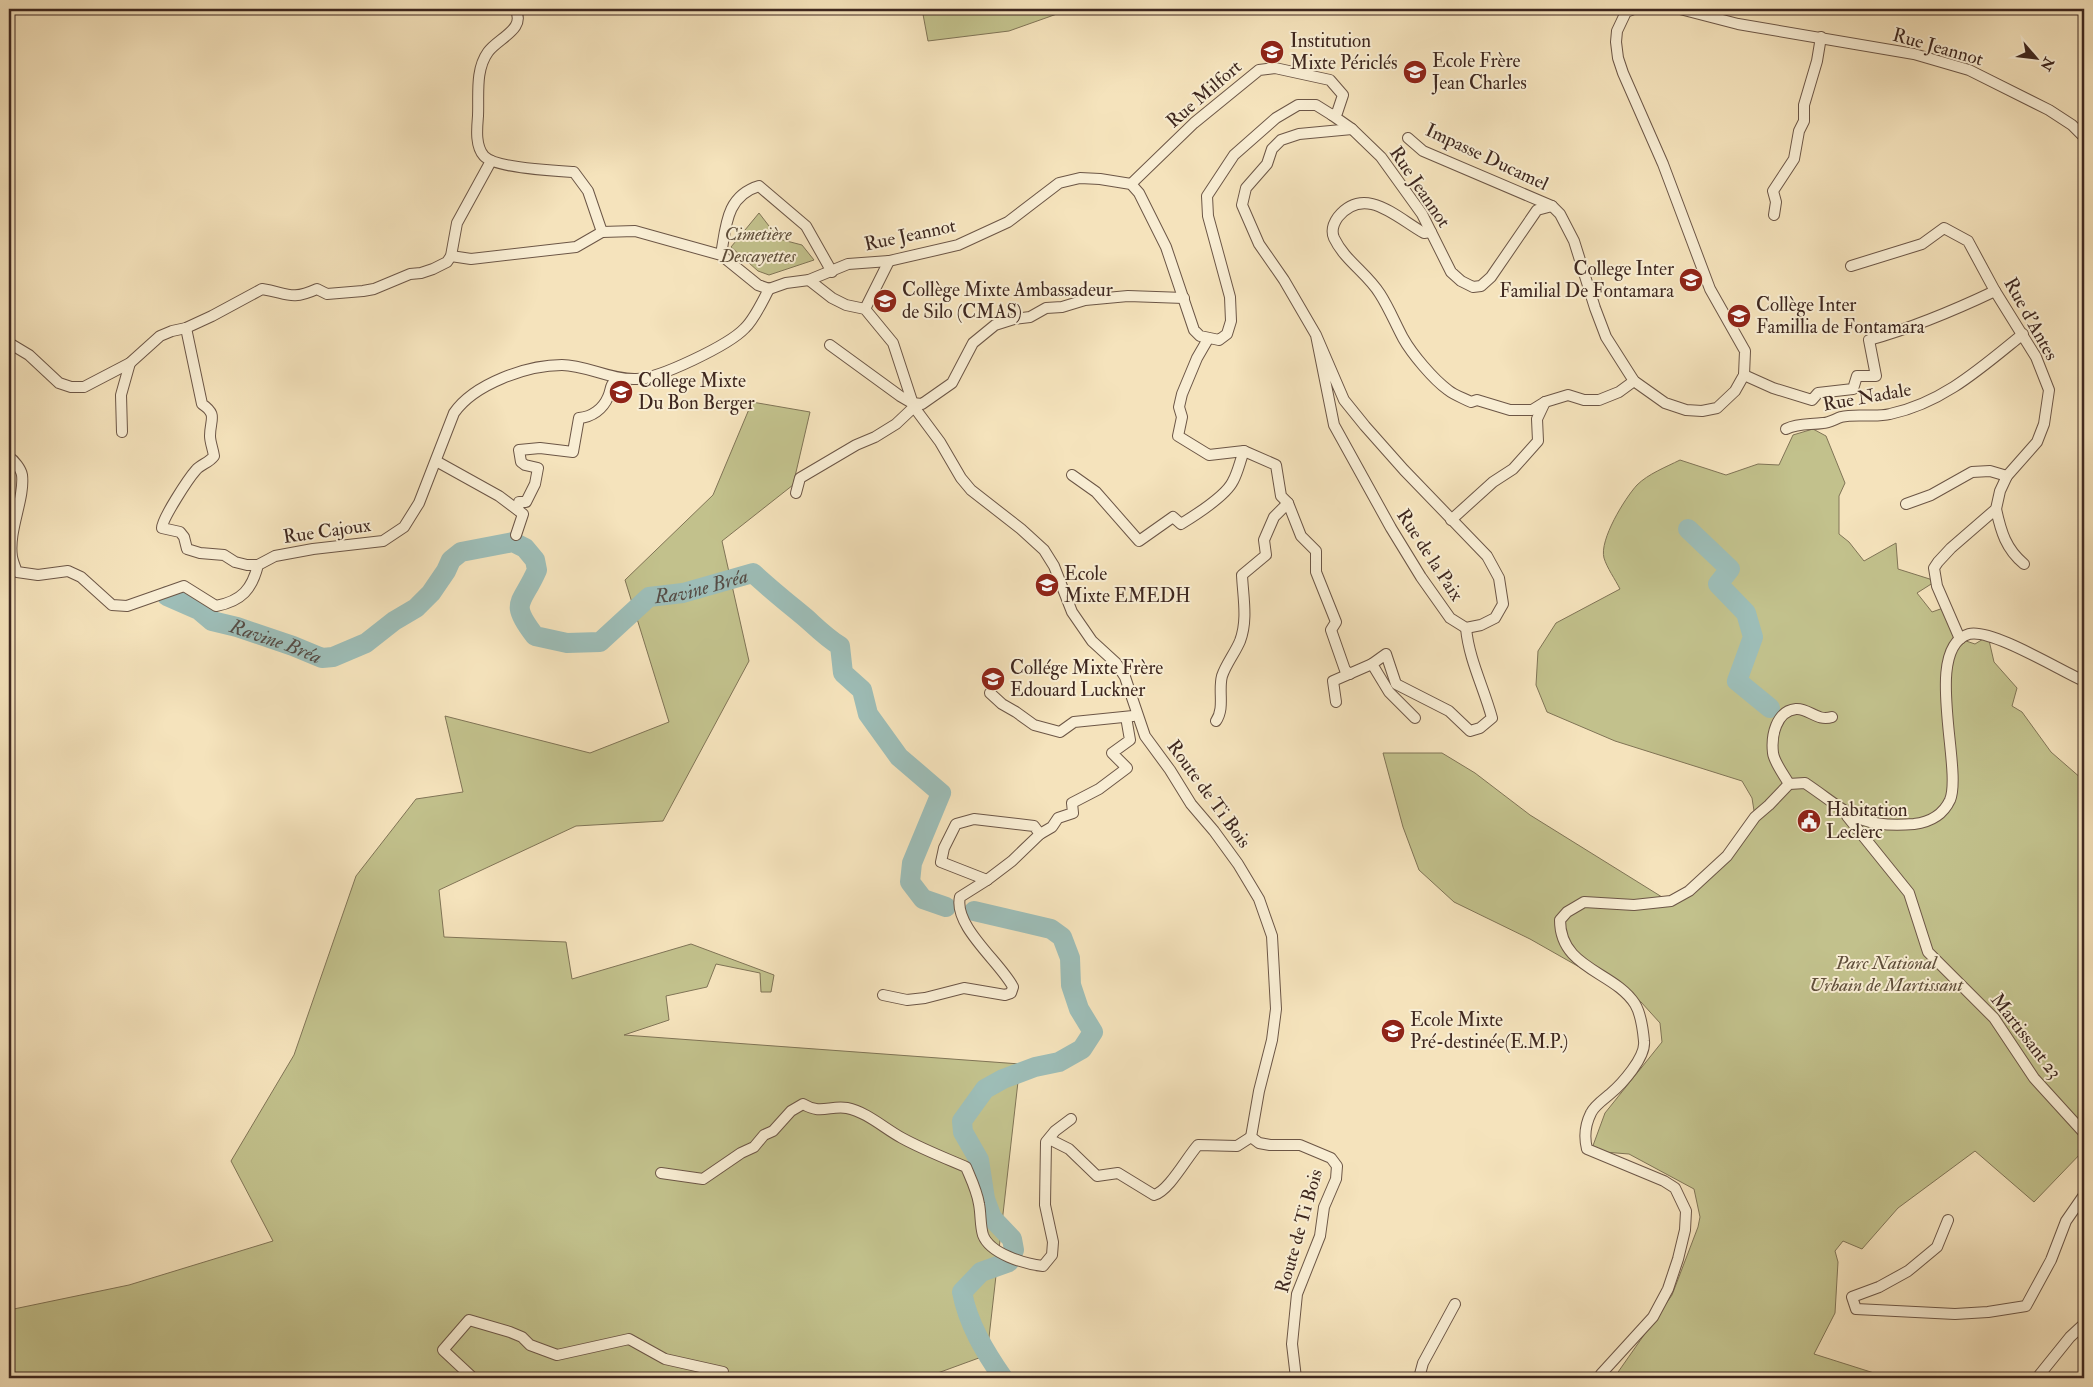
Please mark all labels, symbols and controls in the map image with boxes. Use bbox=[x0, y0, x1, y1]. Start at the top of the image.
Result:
street label: Rue Jeannot bbox=[1890, 23, 1986, 71]
place label: Institution Mixte Périclés bbox=[1290, 29, 1397, 75]
north arrow bbox=[2010, 32, 2060, 82]
school or university icon: Institution Mixte Périclés bbox=[1259, 39, 1285, 65]
place label: Ecole Frère Jean Charles bbox=[1431, 49, 1527, 95]
text: N bbox=[2036, 53, 2058, 74]
street label: Rue Milfort bbox=[1161, 55, 1247, 133]
school or university icon: Ecole Frère Jean Charles bbox=[1402, 59, 1428, 85]
street label: Impasse Ducamel bbox=[1421, 118, 1552, 197]
street label: Rue Jeannot bbox=[1384, 142, 1456, 232]
street label: Rue Jeannot bbox=[862, 214, 958, 256]
park label: Cimetière Descayettes bbox=[719, 222, 796, 268]
place label: College Inter Familial De Fontamara bbox=[1499, 257, 1674, 303]
school or university icon: College Inter Familial De Fontamara bbox=[1678, 267, 1704, 293]
street label: Rue d'Antes bbox=[1998, 273, 2064, 365]
place label: Collège Mixte Ambassadeur de Silo (CMAS) bbox=[902, 278, 1113, 324]
school or university icon: Collège Mixte Ambassadeur de Silo (CMAS) bbox=[872, 288, 898, 314]
place label: Collège Inter Famillia de Fontamara bbox=[1756, 293, 1925, 339]
school or university icon: Collège Inter Famillia de Fontamara bbox=[1726, 303, 1752, 329]
place label: College Mixte Du Bon Berger bbox=[638, 369, 754, 415]
street label: Rue Nadale bbox=[1821, 377, 1913, 417]
school or university icon: College Mixte Du Bon Berger bbox=[608, 379, 634, 405]
street label: Rue de la Paix bbox=[1391, 504, 1469, 606]
street label: Rue Cajoux bbox=[281, 513, 373, 549]
place label: Ecole Mixte EMEDH bbox=[1064, 562, 1191, 608]
water label: Ravine Bréa bbox=[652, 563, 751, 609]
school or university icon: Ecole Mixte EMEDH bbox=[1034, 572, 1060, 598]
water label: Ravine Bréa bbox=[226, 613, 326, 669]
place label: Collége Mixte Frère Edouard Luckner bbox=[1010, 656, 1163, 702]
school or university icon: Collége Mixte Frère Edouard Luckner bbox=[980, 666, 1006, 692]
street label: Route de Ti Bois bbox=[1162, 735, 1256, 853]
place label: Habitation Leclerc bbox=[1826, 798, 1908, 844]
public building icon: Habitation Leclerc bbox=[1796, 808, 1822, 834]
park label: Parc National Urbain de Martissant bbox=[1809, 951, 1964, 997]
street label: Martissant 23 bbox=[1985, 988, 2067, 1084]
place label: Ecole Mixte Pré-destinée(E.M.P.) bbox=[1410, 1008, 1568, 1054]
school or university icon: Ecole Mixte Pré-destinée(E.M.P.) bbox=[1380, 1018, 1406, 1044]
street label: Route de Ti Bois bbox=[1270, 1166, 1328, 1296]

